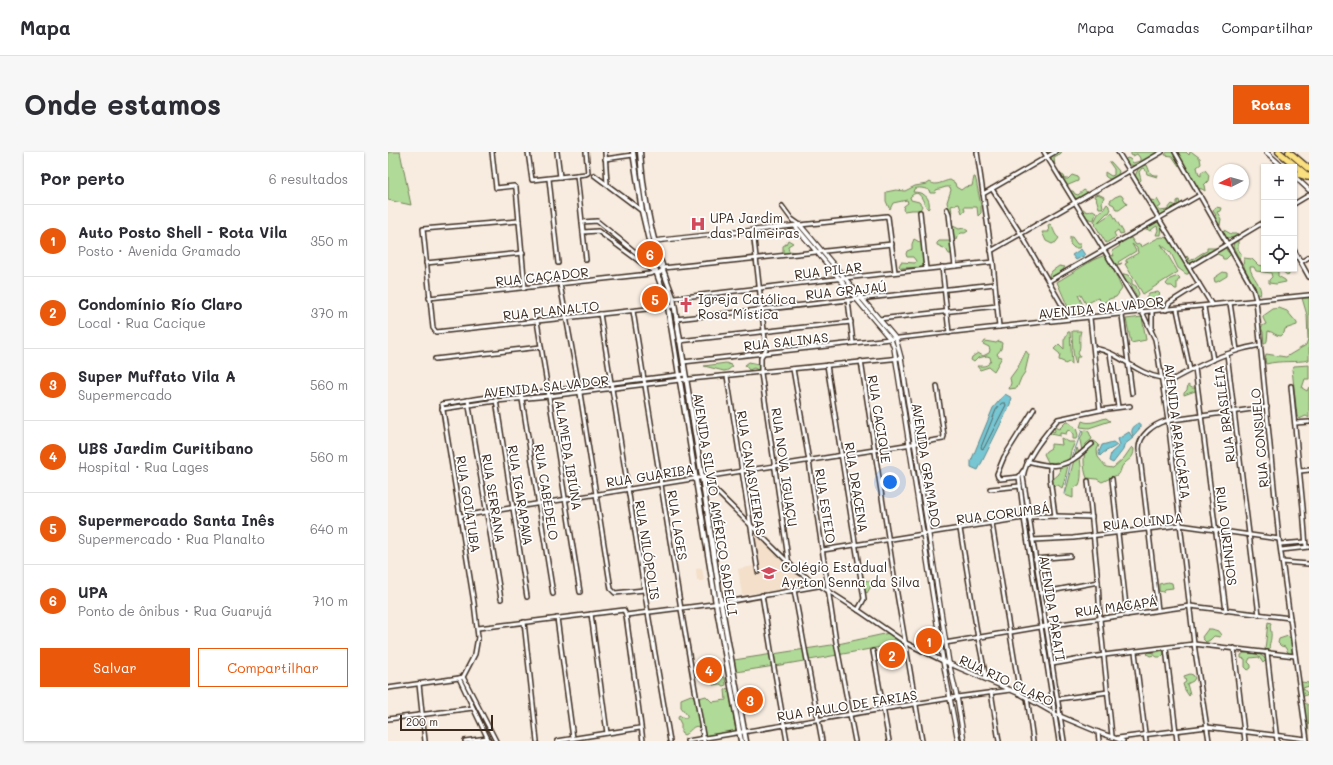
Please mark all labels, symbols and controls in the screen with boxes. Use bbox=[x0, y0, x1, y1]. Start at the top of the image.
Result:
text: Mapa bbox=[20, 15, 71, 40]
text: Mapa bbox=[1077, 18, 1115, 37]
text: Camadas bbox=[1137, 18, 1200, 37]
text: Compartilhar bbox=[1222, 18, 1313, 37]
button: Rotas bbox=[1233, 85, 1309, 124]
text: Onde estamos bbox=[24, 86, 221, 122]
north arrow bbox=[1213, 164, 1249, 200]
map controls bbox=[1261, 164, 1297, 272]
button: + bbox=[1261, 164, 1297, 200]
text: Por perto bbox=[40, 167, 124, 189]
text: 6 resultados bbox=[269, 170, 348, 187]
button: − bbox=[1261, 200, 1297, 236]
place label: UPA Jardim das Palmeiras bbox=[710, 209, 799, 241]
hospital icon: UPA Jardim das Palmeiras bbox=[689, 215, 707, 233]
text: Auto Posto Shell - Rota Vila bbox=[78, 222, 288, 242]
text: 1 bbox=[50, 232, 56, 249]
text: 350 m bbox=[310, 232, 348, 249]
button: locate bbox=[1261, 236, 1297, 272]
pin: 6 bbox=[637, 239, 663, 269]
text: Posto · Avenida Gramado bbox=[78, 242, 240, 259]
street label: RUA PILAR bbox=[793, 257, 863, 283]
street label: RUA CAÇADOR bbox=[495, 263, 589, 289]
street label: RUA GRAJAÚ bbox=[805, 277, 887, 303]
pin: 5 bbox=[642, 284, 668, 314]
place label: Igreja Católica Rosa Mística bbox=[698, 290, 796, 322]
street label: AVENIDA SALVADOR bbox=[1037, 292, 1165, 322]
text: Condomínio Río Claro bbox=[78, 294, 242, 314]
street label: RUA PLANALTO bbox=[502, 296, 600, 324]
church icon: Igreja Católica Rosa Mística bbox=[677, 296, 695, 314]
text: 2 bbox=[49, 304, 57, 321]
text: 370 m bbox=[311, 304, 348, 321]
text: Local · Rua Cacique bbox=[78, 314, 206, 331]
street label: RUA SALINAS bbox=[743, 328, 829, 354]
street label: AVENIDA ARAUCÁRIA bbox=[1161, 362, 1195, 500]
street label: RUA BRASILÉIA bbox=[1210, 365, 1238, 463]
text: Super Muffato Vila A bbox=[78, 366, 236, 386]
street label: AVENIDA SALVADOR bbox=[482, 371, 610, 401]
street label: RUA CACIQUE bbox=[865, 374, 895, 464]
text: 3 bbox=[49, 376, 57, 393]
text: 560 m bbox=[310, 376, 348, 393]
text: Supermercado bbox=[78, 386, 172, 403]
street label: RUA CONSUELO bbox=[1246, 387, 1272, 489]
street label: AVENIDA SILVIO AMÉRICO SADELLI bbox=[690, 391, 742, 617]
street label: ALAMEDA IBIÚNA bbox=[552, 399, 586, 511]
street label: AVENIDA GRAMADO bbox=[909, 402, 945, 528]
street label: RUA NOVA IGUAÇU bbox=[768, 407, 802, 527]
street label: RUA CANASVIEIRAS bbox=[734, 409, 770, 537]
text: UBS Jardim Curitibano bbox=[78, 438, 253, 458]
street label: RUA DRACENA bbox=[841, 441, 873, 533]
street label: RUA CABEDELO bbox=[531, 443, 563, 541]
street label: RUA IGARAPAVA bbox=[505, 444, 537, 546]
text: 4 bbox=[49, 448, 57, 465]
text: 560 m bbox=[310, 448, 348, 465]
street label: RUA SERRANA bbox=[479, 453, 509, 543]
street label: RUA GOIATUBA bbox=[453, 454, 485, 554]
text: Hospital · Rua Lages bbox=[78, 458, 209, 475]
street label: RUA GUARIBA bbox=[605, 460, 695, 490]
street label: RUA ESTEIO bbox=[812, 467, 840, 545]
your location bbox=[880, 472, 900, 492]
street label: RUA OURINHOS bbox=[1212, 486, 1242, 586]
street label: RUA LAGES bbox=[664, 489, 692, 561]
street label: RUA NILÓPOLIS bbox=[632, 499, 664, 601]
street label: RUA CORUMBÁ bbox=[955, 499, 1051, 527]
street label: RUA OLINDA bbox=[1102, 508, 1184, 534]
text: Supermercado Santa Inês bbox=[78, 510, 275, 530]
text: 5 bbox=[49, 520, 57, 537]
text: 640 m bbox=[310, 520, 348, 537]
text: Supermercado · Rua Planalto bbox=[78, 530, 265, 547]
street label: AVENIDA PARATI bbox=[1036, 554, 1070, 662]
place label: Colégio Estadual Ayrton Senna da Silva bbox=[781, 558, 920, 590]
school or university icon: Colégio Estadual Ayrton Senna da Silva bbox=[760, 564, 778, 582]
text: UPA bbox=[78, 582, 108, 602]
text: 6 bbox=[49, 592, 57, 609]
text: 710 m bbox=[312, 592, 348, 609]
street label: RUA MACAPÁ bbox=[1074, 592, 1158, 620]
text: Ponto de ônibus · Rua Guarujá bbox=[78, 602, 272, 619]
pin: 1 bbox=[916, 626, 942, 656]
pin: 2 bbox=[879, 640, 905, 670]
button: Salvar bbox=[40, 648, 190, 687]
button: Compartilhar bbox=[198, 648, 348, 687]
street label: RUA RIO CLARO bbox=[957, 651, 1057, 709]
pin: 4 bbox=[696, 655, 722, 685]
pin: 3 bbox=[737, 685, 763, 715]
street label: RUA PAULO DE FARIAS bbox=[776, 686, 918, 724]
scale bar bbox=[400, 713, 493, 732]
text: 200 m bbox=[406, 714, 438, 729]

